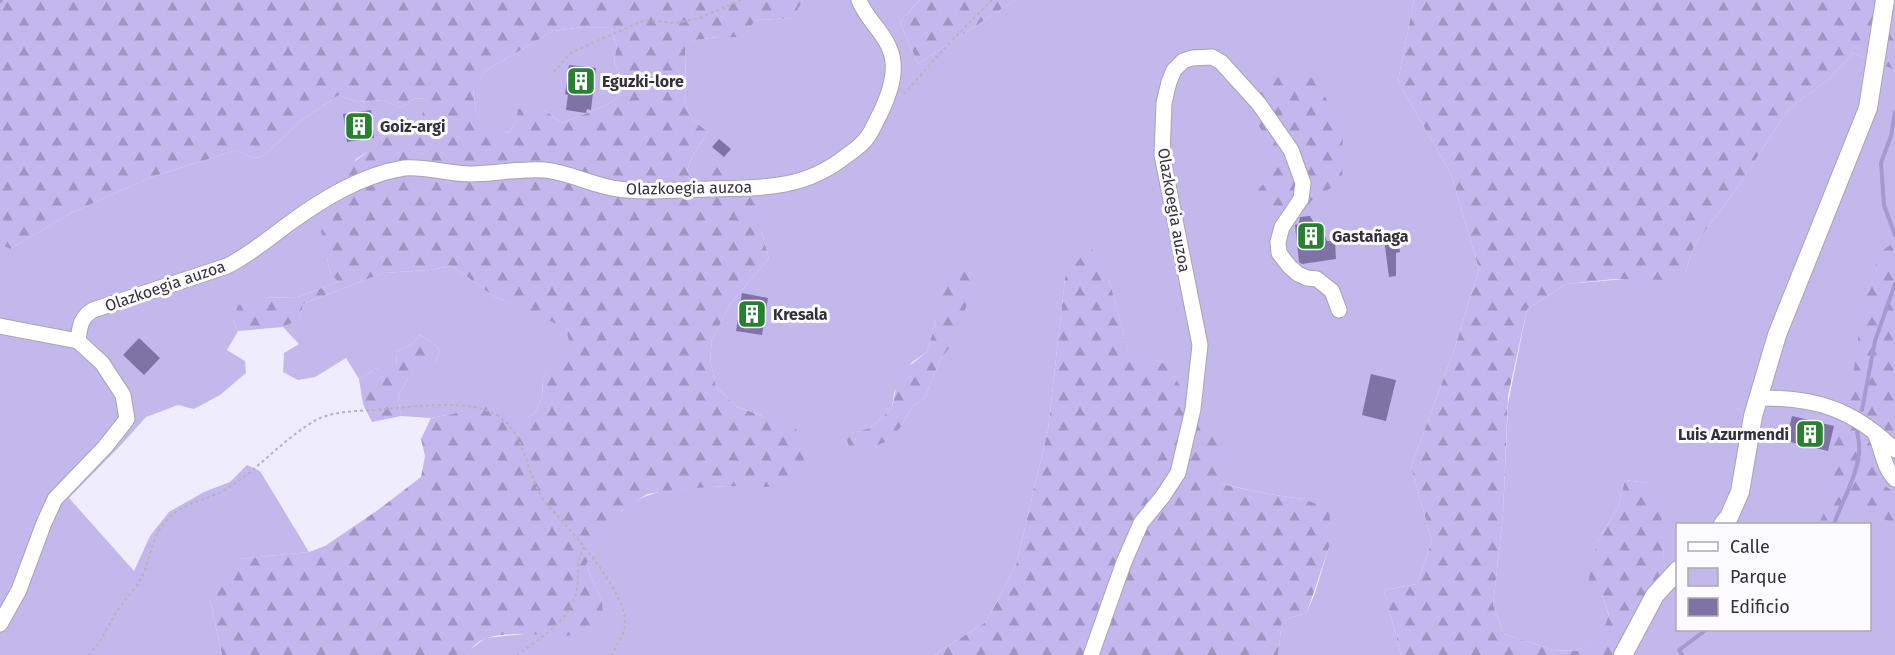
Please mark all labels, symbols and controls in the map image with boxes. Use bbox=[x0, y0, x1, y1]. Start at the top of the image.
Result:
building icon: Eguzki-lore bbox=[565, 65, 597, 97]
place label: Eguzki-lore bbox=[602, 72, 684, 91]
building icon: Goiz-argi bbox=[343, 110, 375, 142]
place label: Goiz-argi bbox=[380, 117, 446, 136]
street label: Olazkoegia auzoa bbox=[1154, 146, 1194, 274]
street label: Olazkoegia auzoa bbox=[626, 177, 752, 199]
building icon: Gastañaga bbox=[1295, 220, 1327, 252]
place label: Gastañaga bbox=[1332, 227, 1409, 246]
street label: Olazkoegia auzoa bbox=[102, 256, 228, 316]
building icon: Kresala bbox=[736, 298, 768, 330]
place label: Kresala bbox=[773, 305, 828, 324]
building icon: Luis Azurmendi bbox=[1794, 418, 1826, 450]
place label: Luis Azurmendi bbox=[1678, 425, 1789, 444]
legend bbox=[1676, 523, 1871, 631]
text: Calle bbox=[1730, 536, 1770, 558]
text: Parque bbox=[1730, 566, 1787, 588]
text: Edificio bbox=[1730, 596, 1790, 618]

